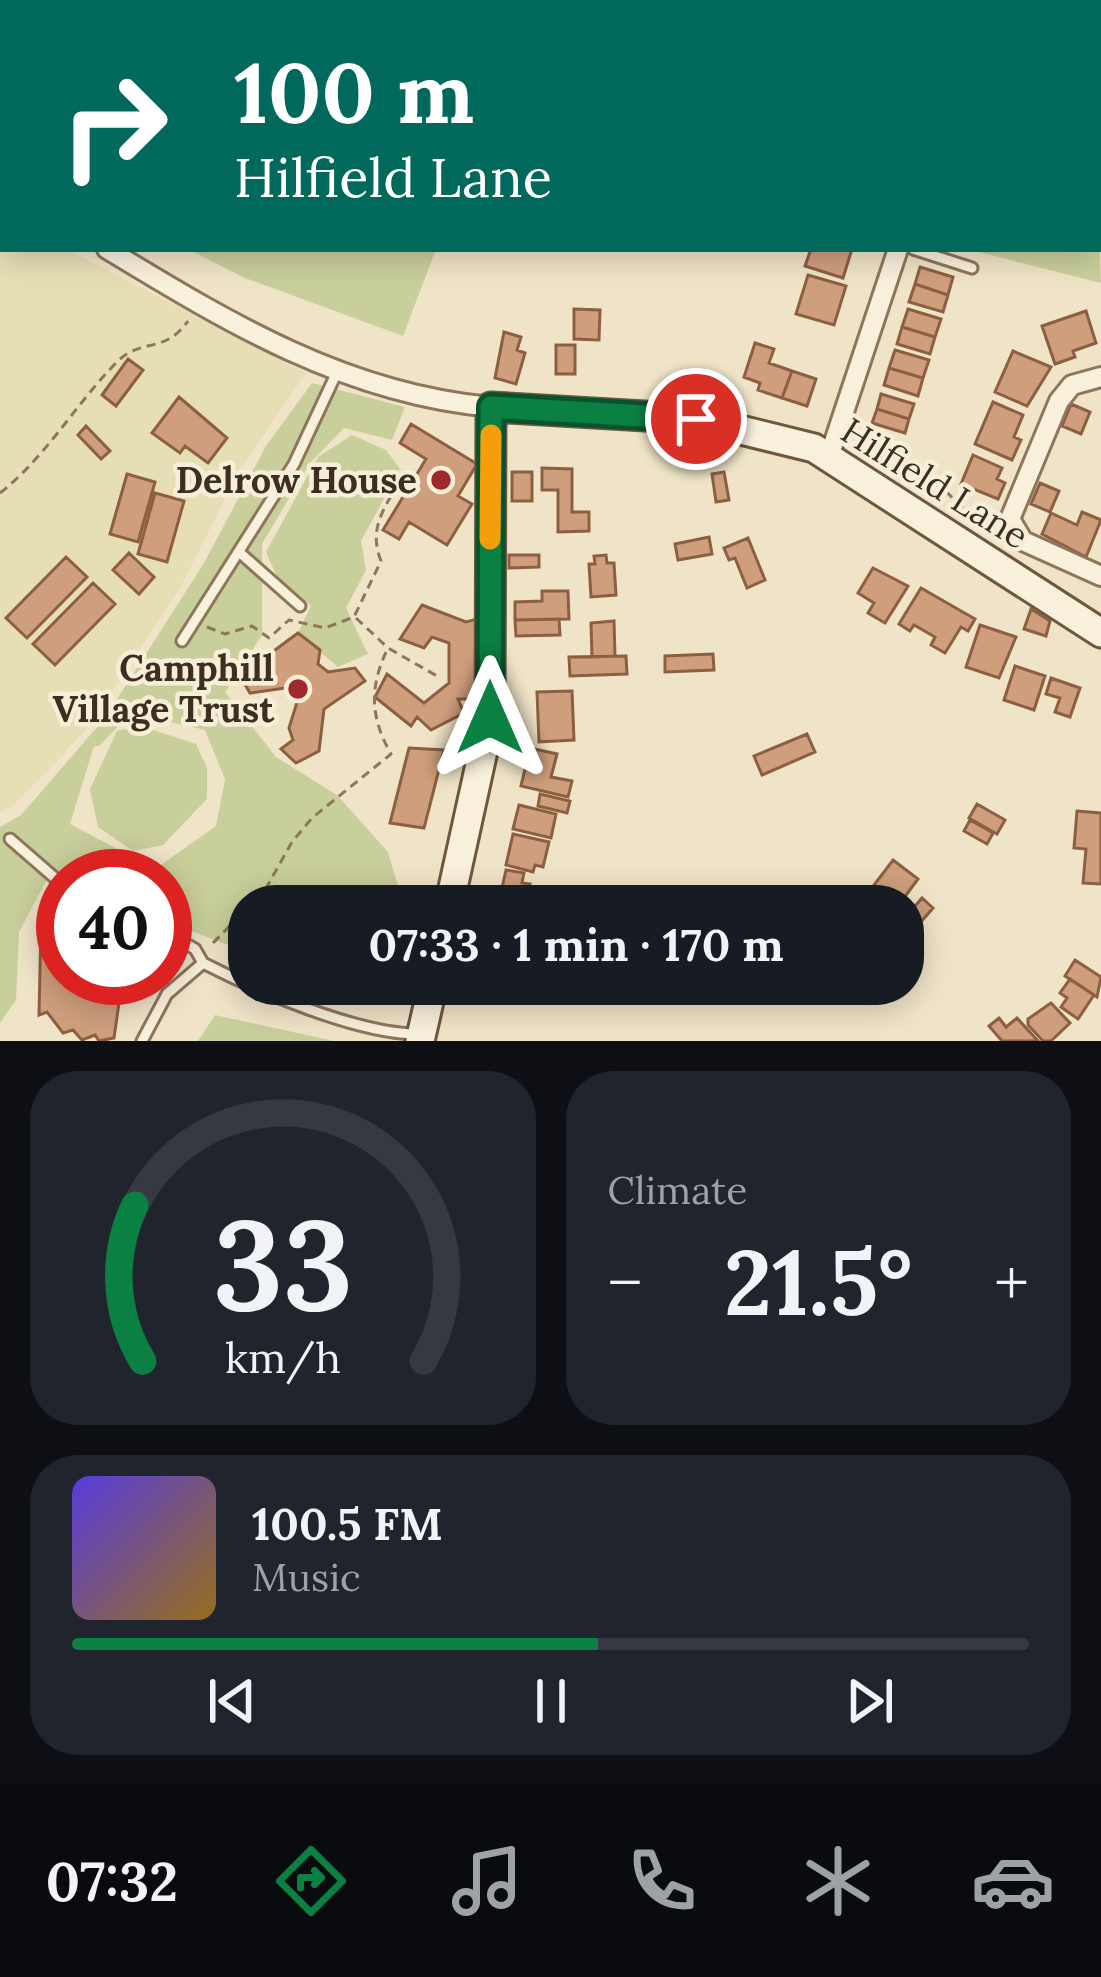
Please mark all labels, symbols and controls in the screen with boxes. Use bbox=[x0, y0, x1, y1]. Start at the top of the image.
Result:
text: 100 m bbox=[234, 38, 474, 146]
icon: right bbox=[36, 48, 192, 204]
text: Hilfield Lane bbox=[234, 143, 552, 212]
pin bbox=[645, 368, 747, 470]
icon: arrive bbox=[663, 386, 729, 452]
street label: Hilfield Lane bbox=[833, 407, 1037, 559]
place label: Delrow House bbox=[176, 457, 417, 503]
marker: Delrow House bbox=[428, 467, 454, 493]
place label: Camphill Village Trust bbox=[53, 645, 275, 732]
position arrow bbox=[427, 655, 553, 781]
marker: Camphill Village Trust bbox=[285, 676, 311, 702]
speed limit sign: 40 bbox=[36, 849, 192, 1005]
text: 07:33 · 1 min · 170 m bbox=[368, 916, 784, 973]
text: Climate bbox=[608, 1165, 747, 1215]
text: 33 bbox=[213, 1184, 353, 1344]
text: 21.5° bbox=[724, 1224, 912, 1340]
text: − bbox=[608, 1240, 642, 1324]
text: + bbox=[994, 1240, 1029, 1324]
text: km/h bbox=[225, 1330, 341, 1385]
text: 100.5 FM bbox=[252, 1495, 443, 1552]
text: Music bbox=[252, 1552, 361, 1602]
icon: previous bbox=[199, 1668, 265, 1734]
icon: pause bbox=[518, 1668, 584, 1734]
icon: next bbox=[837, 1668, 903, 1734]
icon: directions bbox=[269, 1839, 353, 1923]
icon: music bbox=[445, 1839, 529, 1923]
icon: phone bbox=[620, 1839, 704, 1923]
icon: climate bbox=[796, 1839, 880, 1923]
icon: car bbox=[971, 1839, 1055, 1923]
text: 07:32 bbox=[46, 1847, 178, 1916]

